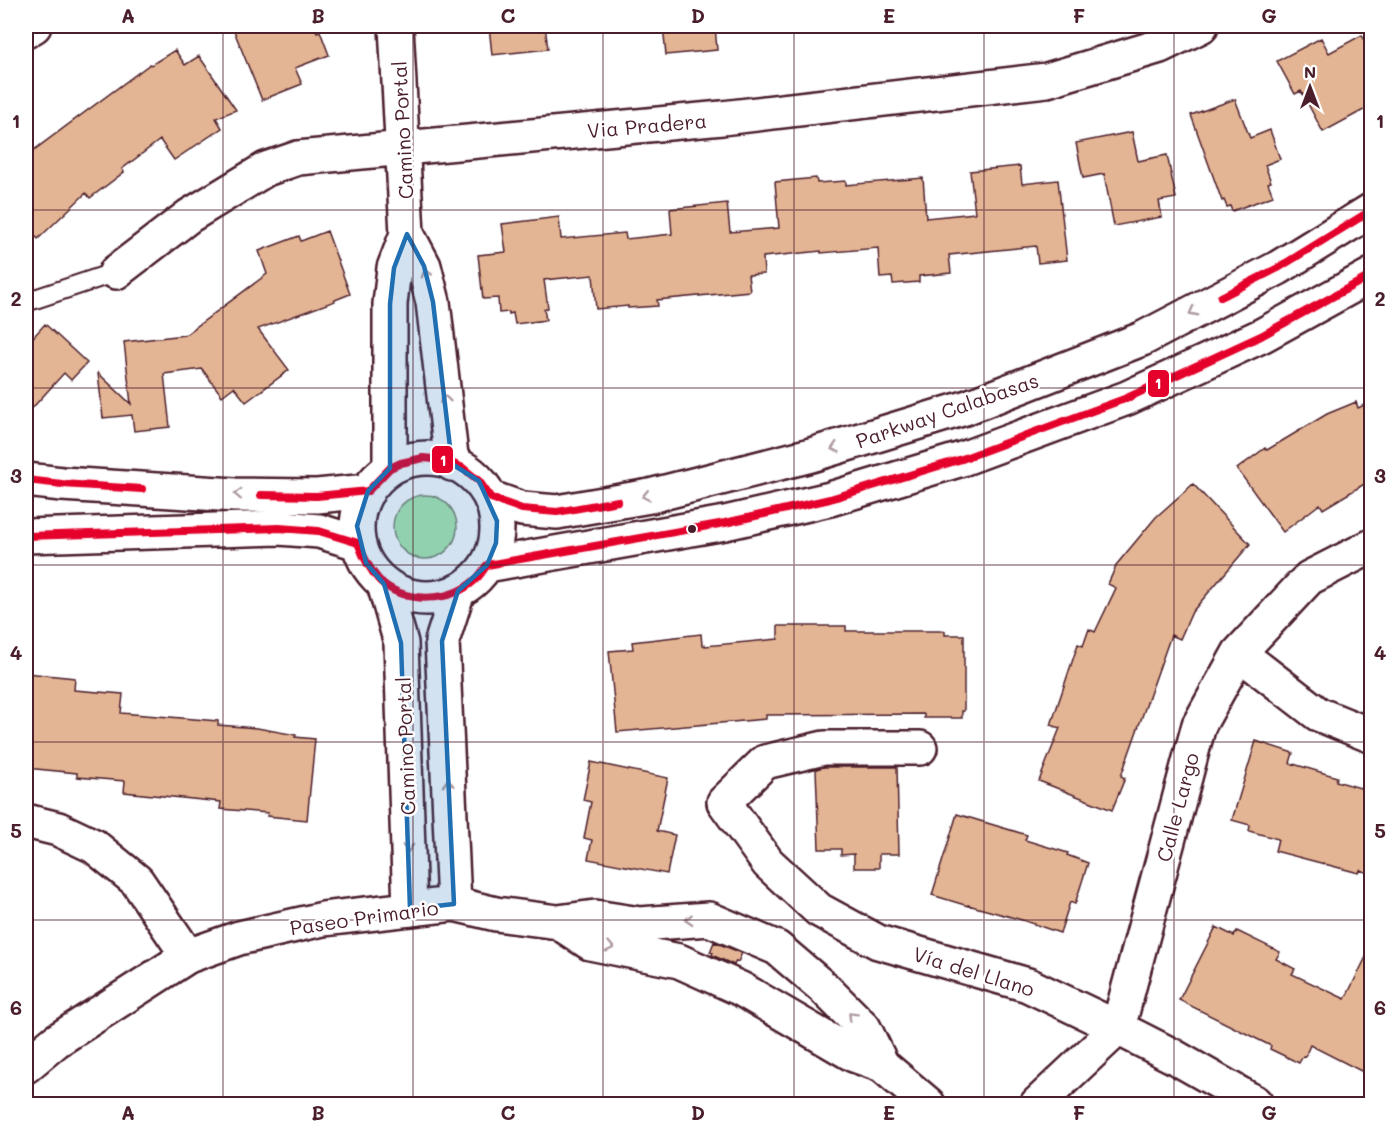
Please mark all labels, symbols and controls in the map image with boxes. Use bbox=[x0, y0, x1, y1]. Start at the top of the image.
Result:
text: A bbox=[121, 2, 135, 28]
text: B bbox=[311, 2, 325, 28]
text: C bbox=[501, 2, 516, 28]
text: D bbox=[691, 2, 705, 28]
text: E bbox=[883, 2, 895, 28]
text: F bbox=[1073, 2, 1086, 28]
text: G bbox=[1261, 2, 1277, 28]
north arrow bbox=[1280, 57, 1340, 117]
street label: Camino Portal bbox=[385, 60, 419, 200]
text: N bbox=[1304, 61, 1316, 82]
text: 1 bbox=[12, 107, 20, 133]
street label: Via Pradera bbox=[586, 107, 708, 143]
text: 1 bbox=[1376, 107, 1384, 133]
one-way arrow bbox=[421, 268, 433, 279]
text: 2 bbox=[10, 285, 22, 311]
text: 2 bbox=[1374, 285, 1386, 311]
one-way arrow bbox=[1189, 305, 1200, 316]
street label: Parkway Calabasas bbox=[852, 367, 1042, 453]
line badge: 1 bbox=[1147, 369, 1170, 398]
text: 1 bbox=[1154, 372, 1162, 393]
one-way arrow bbox=[439, 394, 452, 403]
one-way arrow bbox=[830, 441, 841, 453]
line badge: 1 bbox=[431, 445, 454, 474]
text: 1 bbox=[439, 449, 447, 470]
text: 3 bbox=[10, 462, 22, 488]
text: 3 bbox=[1374, 462, 1386, 488]
one-way arrow bbox=[233, 488, 242, 501]
one-way arrow bbox=[641, 489, 651, 502]
unlabelled marker bbox=[686, 523, 698, 535]
text: 4 bbox=[10, 639, 23, 665]
text: 4 bbox=[1374, 639, 1387, 665]
street label: Camino Portal bbox=[390, 676, 420, 816]
street label: Calle Largo bbox=[1150, 749, 1204, 864]
one-way arrow bbox=[442, 778, 455, 787]
text: 5 bbox=[10, 817, 22, 843]
text: 5 bbox=[1374, 817, 1386, 843]
one-way arrow bbox=[402, 844, 415, 853]
street label: Paseo Primario bbox=[288, 894, 440, 940]
one-way arrow bbox=[685, 913, 694, 926]
one-way arrow bbox=[605, 940, 615, 953]
street label: Vía del Llano bbox=[910, 940, 1038, 1002]
text: 6 bbox=[10, 994, 22, 1020]
text: 6 bbox=[1374, 994, 1386, 1020]
one-way arrow bbox=[848, 1012, 859, 1022]
text: A bbox=[121, 1099, 135, 1125]
text: B bbox=[311, 1099, 325, 1125]
text: C bbox=[501, 1099, 516, 1125]
text: D bbox=[691, 1099, 705, 1125]
text: E bbox=[883, 1099, 895, 1125]
text: F bbox=[1073, 1099, 1086, 1125]
text: G bbox=[1261, 1099, 1277, 1125]

